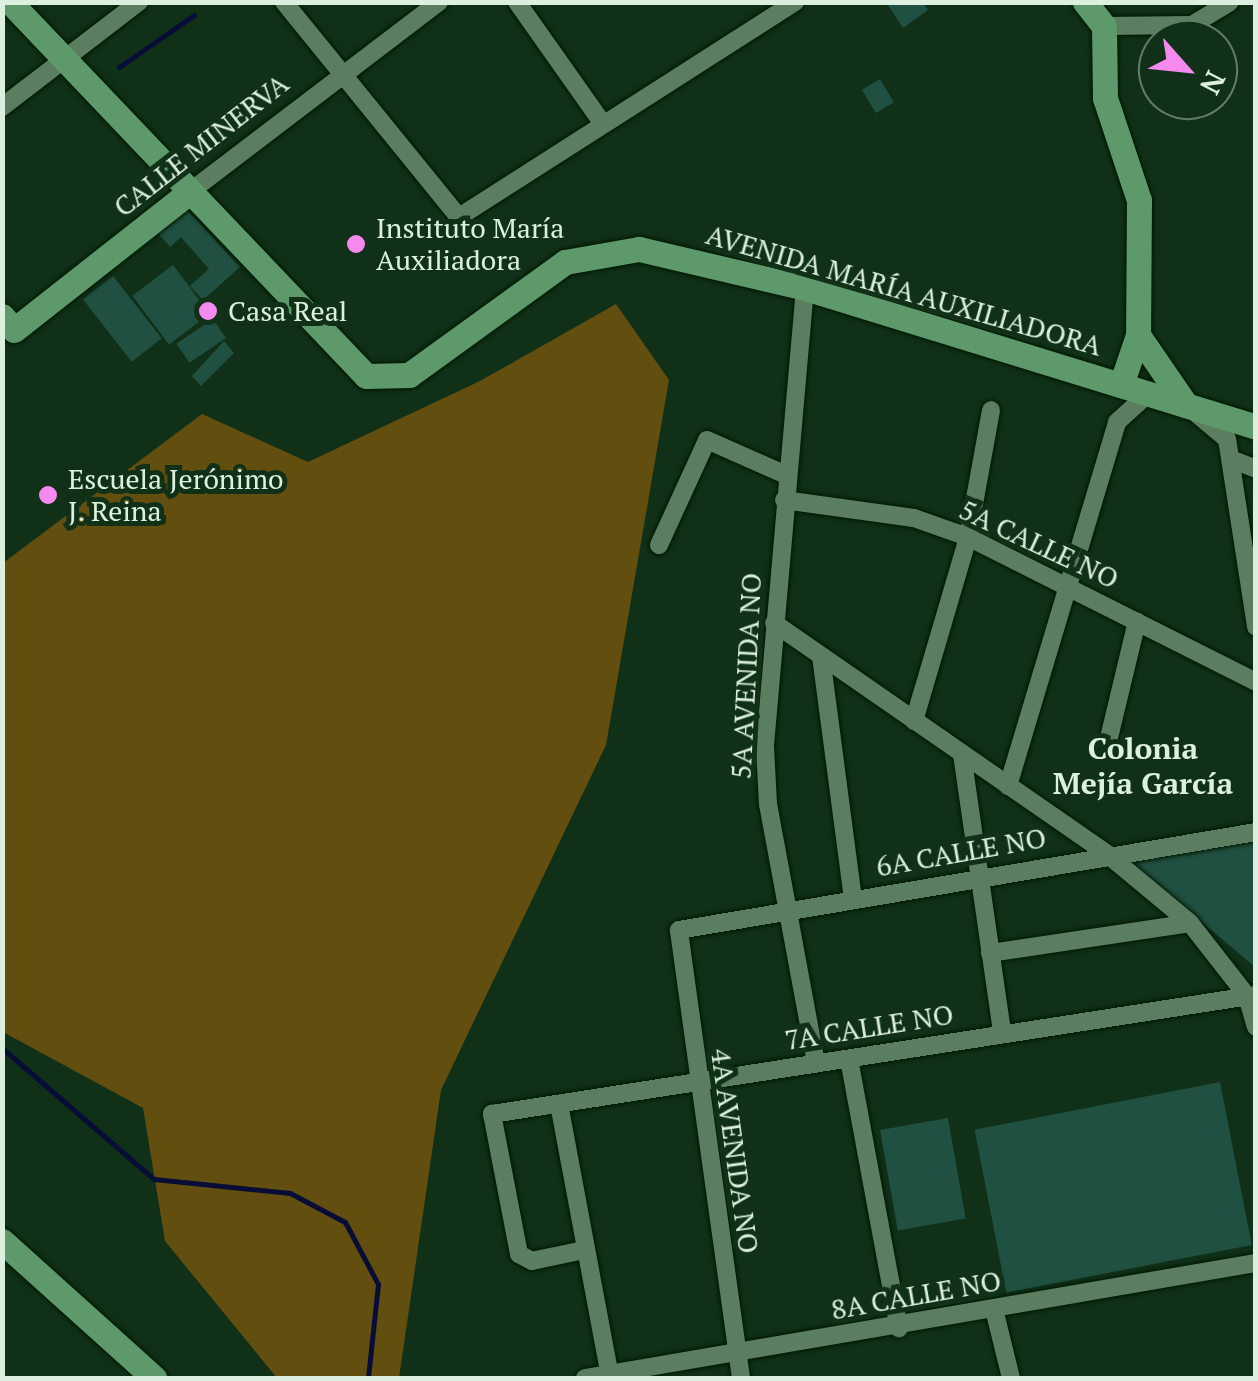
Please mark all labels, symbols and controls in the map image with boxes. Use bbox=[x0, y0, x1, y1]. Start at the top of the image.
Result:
north arrow bbox=[1138, 20, 1238, 120]
text: N bbox=[1192, 65, 1235, 101]
street label: CALLE MINERVA bbox=[107, 66, 295, 224]
place label: Instituto María Auxiliadora bbox=[376, 211, 564, 277]
street label: AVENIDA MARÍA AUXILIADORA bbox=[701, 217, 1107, 363]
marker: Instituto María Auxiliadora bbox=[345, 233, 367, 255]
place label: Casa Real bbox=[228, 294, 347, 328]
marker: Casa Real bbox=[197, 300, 219, 322]
place label: Escuela Jerónimo J. Reina bbox=[68, 462, 284, 528]
marker: Escuela Jerónimo J. Reina bbox=[37, 484, 59, 506]
street label: 5A CALLE NO bbox=[954, 492, 1124, 596]
street label: 5A AVENIDA NO bbox=[724, 571, 768, 781]
district label: Colonia Mejía García bbox=[1053, 730, 1233, 800]
street label: 6A CALLE NO bbox=[873, 820, 1049, 884]
street label: 7A CALLE NO bbox=[782, 997, 956, 1057]
street label: 4A AVENIDA NO bbox=[704, 1046, 766, 1256]
street label: 8A CALLE NO bbox=[828, 1263, 1004, 1327]

